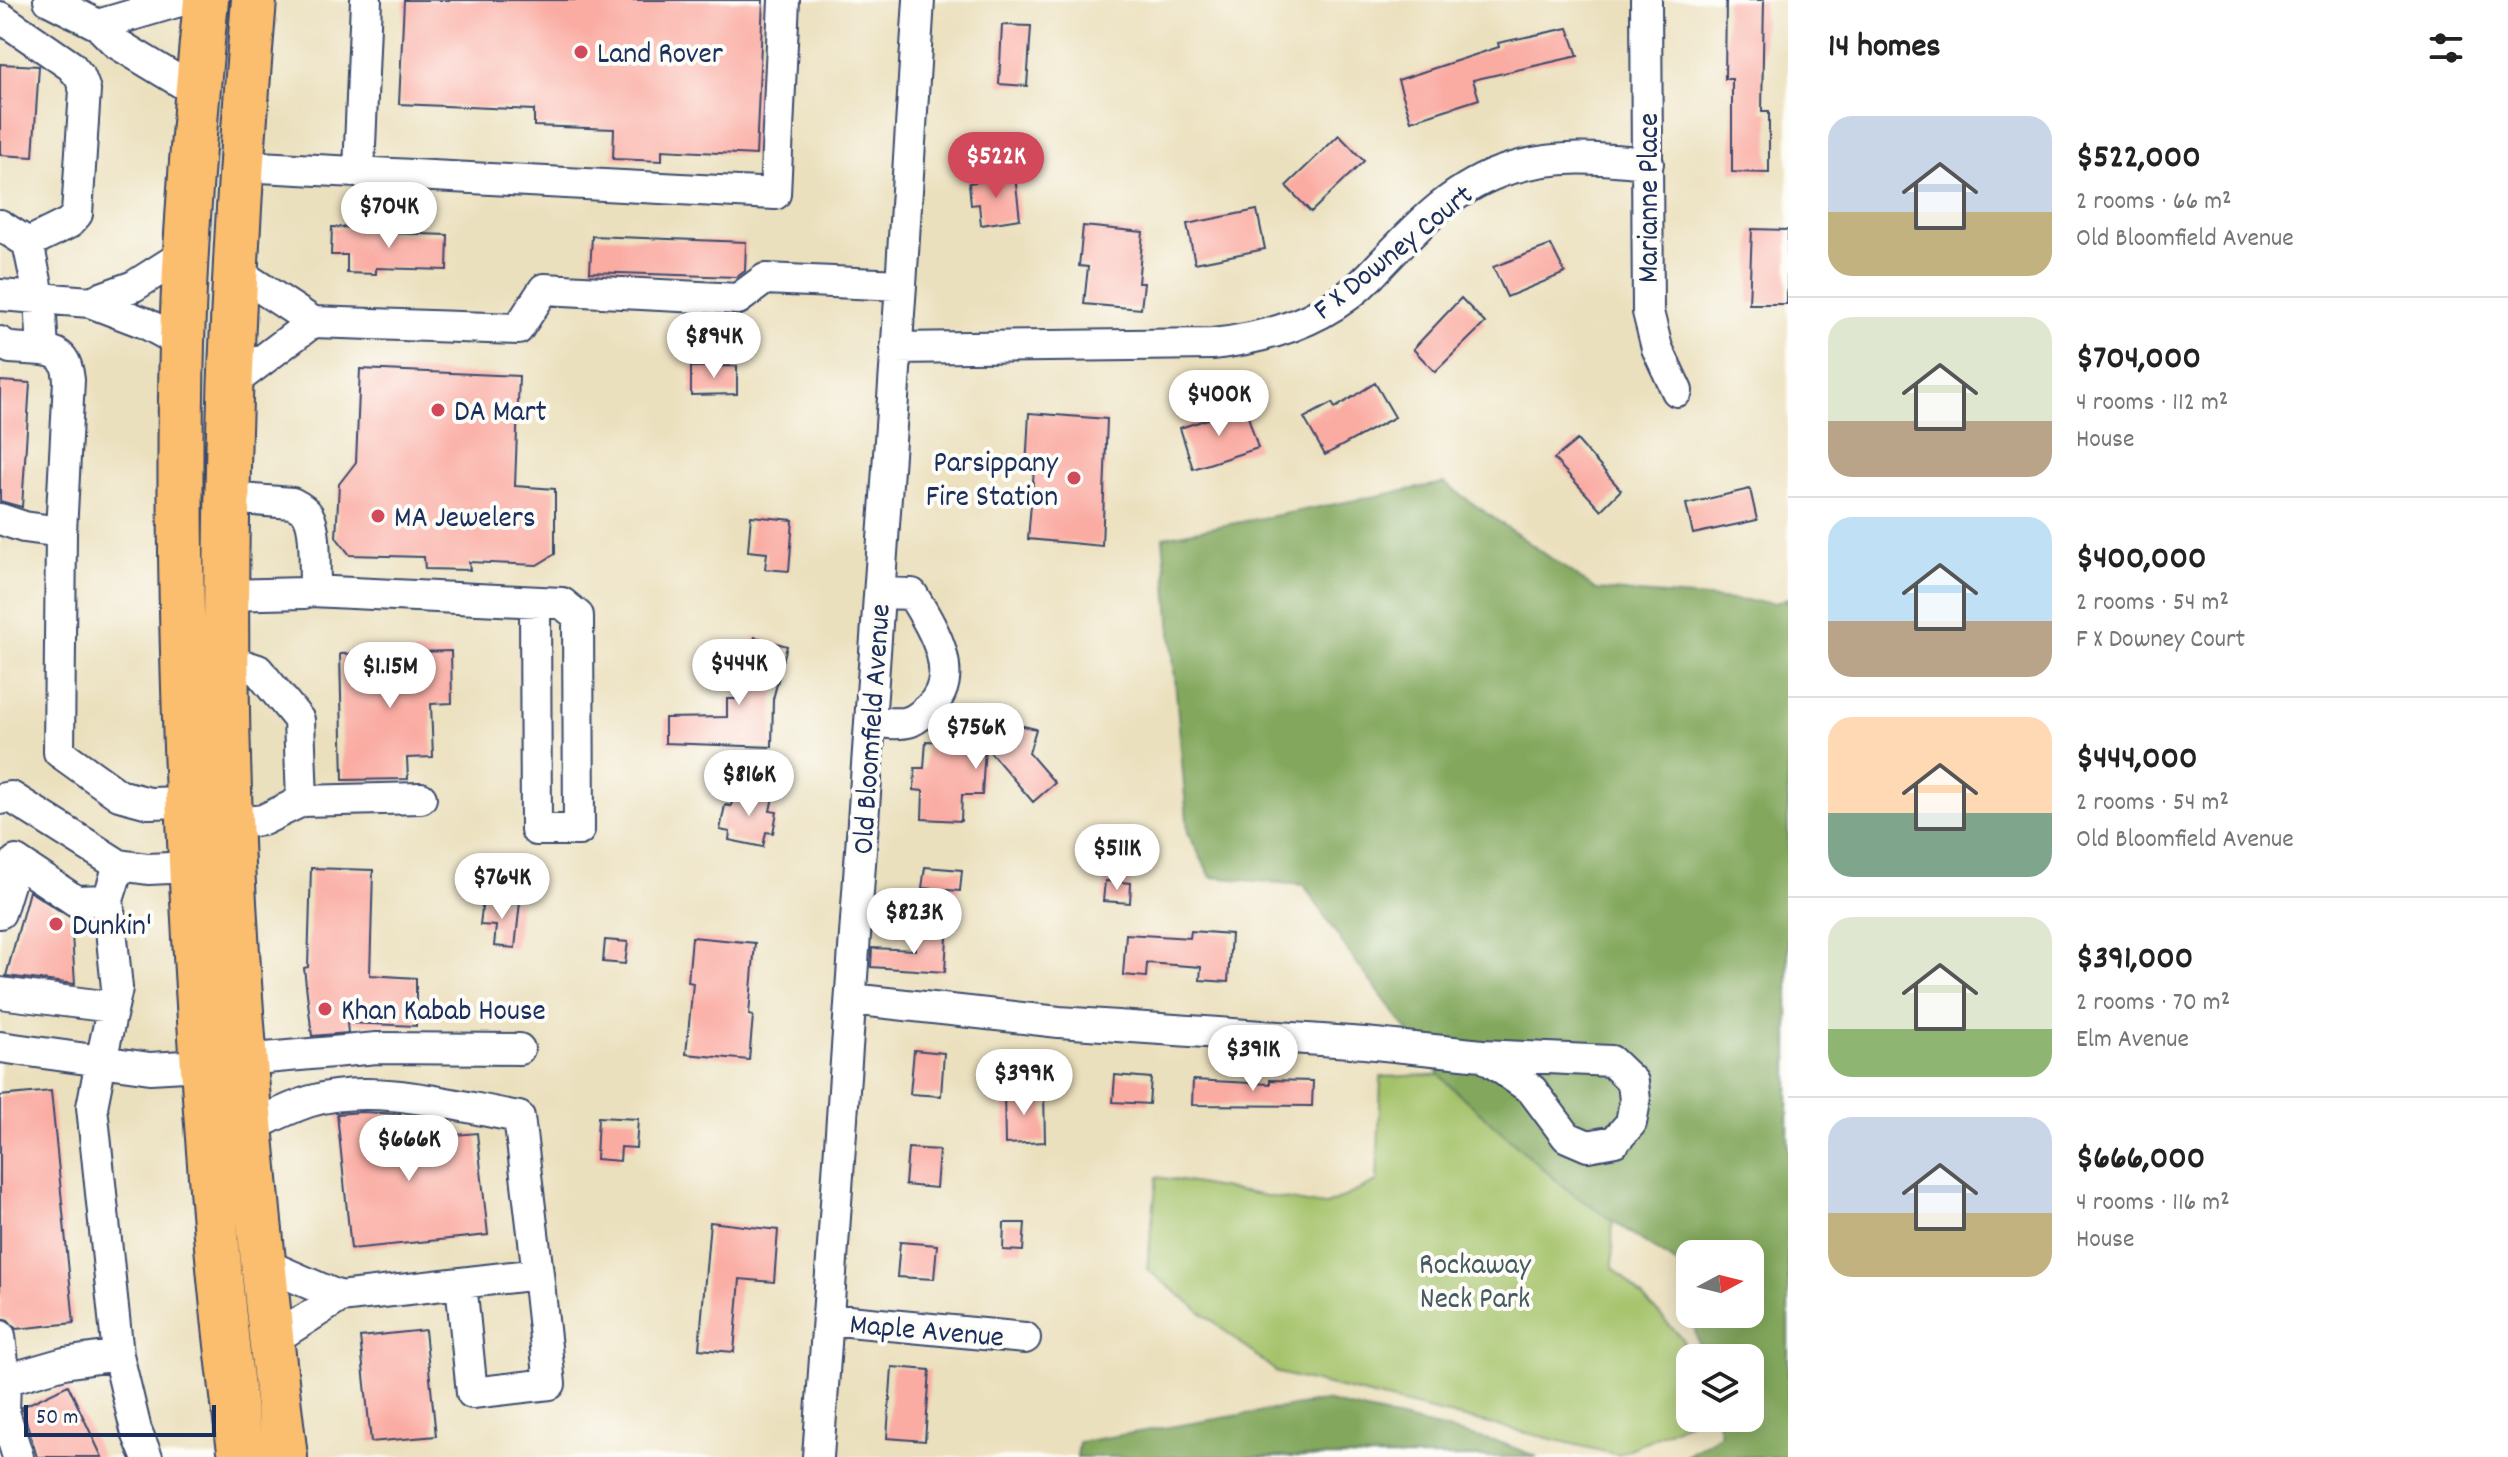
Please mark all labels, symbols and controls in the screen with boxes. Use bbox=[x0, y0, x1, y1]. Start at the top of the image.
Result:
text: 14 homes bbox=[1828, 24, 1941, 73]
icon: filters bbox=[2424, 26, 2468, 70]
place label: Land Rover bbox=[597, 35, 723, 78]
marker: Land Rover bbox=[572, 43, 590, 61]
street label: Marianne Place bbox=[1630, 113, 1673, 283]
pin: $522K bbox=[940, 132, 1052, 200]
text: $522,000 bbox=[2076, 135, 2201, 184]
text: $522K bbox=[966, 139, 1026, 176]
icon: home bbox=[1892, 148, 1988, 244]
street label: F X Downey Court bbox=[1305, 176, 1484, 333]
pin: $704K bbox=[333, 182, 445, 250]
text: 2 rooms · 66 m² bbox=[2076, 184, 2232, 221]
text: $704K bbox=[359, 189, 419, 226]
text: Old Bloomfield Avenue bbox=[2076, 221, 2294, 258]
pin: $894K bbox=[658, 312, 770, 380]
text: $894K bbox=[685, 319, 743, 356]
text: $704,000 bbox=[2076, 336, 2201, 385]
icon: home bbox=[1892, 349, 1988, 445]
pin: $400K bbox=[1163, 370, 1275, 438]
text: $400K bbox=[1187, 377, 1251, 414]
text: 4 rooms · 112 m² bbox=[2076, 385, 2228, 422]
place label: DA Mart bbox=[454, 393, 547, 436]
marker: DA Mart bbox=[429, 401, 447, 419]
text: House bbox=[2076, 422, 2134, 459]
place label: Parsippany Fire Station bbox=[926, 444, 1059, 521]
marker: Parsippany Fire Station bbox=[1065, 469, 1083, 487]
place label: MA Jewelers bbox=[394, 499, 536, 542]
marker: MA Jewelers bbox=[369, 507, 387, 525]
text: $400,000 bbox=[2076, 536, 2206, 585]
icon: home bbox=[1892, 549, 1988, 645]
text: 2 rooms · 54 m² bbox=[2076, 585, 2229, 622]
street label: Old Bloomfield Avenue bbox=[844, 603, 905, 856]
text: F X Downey Court bbox=[2076, 622, 2245, 659]
pin: $444K bbox=[683, 639, 795, 707]
pin: $1.15M bbox=[325, 642, 455, 710]
text: $444K bbox=[710, 646, 768, 683]
text: $1.15M bbox=[362, 649, 418, 686]
pin: $756K bbox=[920, 703, 1032, 771]
text: $756K bbox=[946, 710, 1006, 747]
text: $444,000 bbox=[2076, 736, 2198, 785]
icon: home bbox=[1892, 749, 1988, 845]
pin: $816K bbox=[693, 750, 805, 818]
text: $816K bbox=[722, 757, 776, 794]
text: 2 rooms · 54 m² bbox=[2076, 785, 2229, 822]
text: Old Bloomfield Avenue bbox=[2076, 822, 2294, 859]
pin: $511K bbox=[1061, 824, 1173, 892]
text: $511K bbox=[1093, 831, 1141, 868]
pin: $764K bbox=[446, 853, 558, 921]
text: $764K bbox=[473, 860, 531, 897]
pin: $823K bbox=[858, 888, 970, 956]
text: $823K bbox=[885, 895, 943, 932]
place label: Dunkin' bbox=[72, 907, 152, 950]
marker: Dunkin' bbox=[47, 915, 65, 933]
text: $391,000 bbox=[2076, 936, 2193, 985]
icon: home bbox=[1892, 949, 1988, 1045]
text: 2 rooms · 70 m² bbox=[2076, 985, 2230, 1022]
place label: Khan Kabab House bbox=[341, 992, 546, 1035]
marker: Khan Kabab House bbox=[316, 1000, 334, 1018]
text: Elm Avenue bbox=[2076, 1022, 2189, 1059]
pin: $391K bbox=[1197, 1025, 1309, 1093]
text: $391K bbox=[1226, 1032, 1280, 1069]
pin: $399K bbox=[968, 1049, 1080, 1117]
text: $399K bbox=[994, 1056, 1054, 1093]
pin: $666K bbox=[353, 1115, 465, 1183]
text: $666K bbox=[377, 1122, 441, 1159]
text: $666,000 bbox=[2076, 1136, 2205, 1185]
icon: home bbox=[1892, 1149, 1988, 1245]
text: 4 rooms · 116 m² bbox=[2076, 1185, 2230, 1222]
text: House bbox=[2076, 1222, 2134, 1259]
north arrow bbox=[1676, 1240, 1764, 1328]
map controls bbox=[1676, 1240, 1764, 1432]
park label: Rockaway Neck Park bbox=[1419, 1246, 1532, 1323]
street label: Maple Avenue bbox=[848, 1305, 1006, 1362]
button: layers bbox=[1676, 1344, 1764, 1432]
scale bar bbox=[24, 1401, 216, 1437]
text: 50 m bbox=[36, 1403, 78, 1434]

